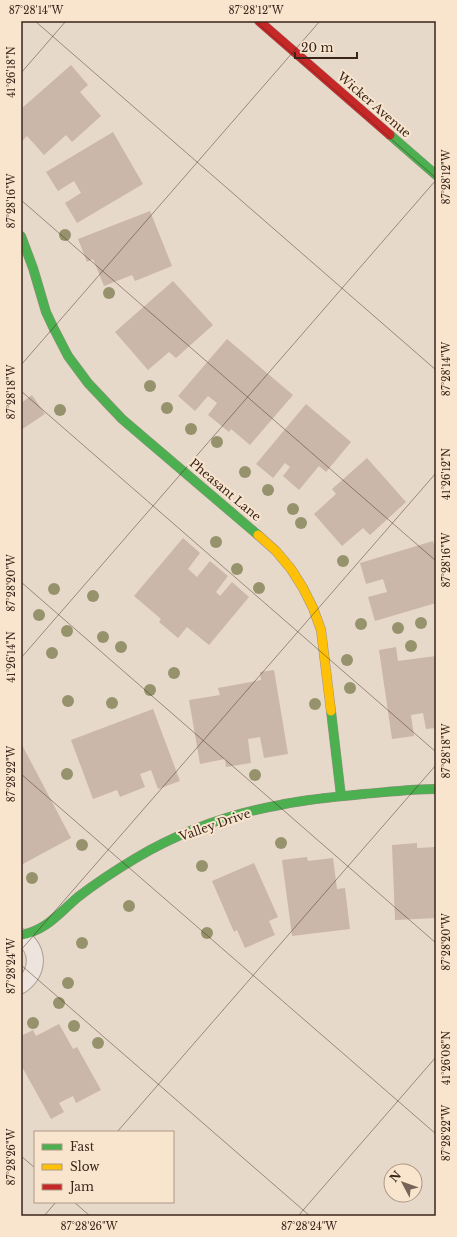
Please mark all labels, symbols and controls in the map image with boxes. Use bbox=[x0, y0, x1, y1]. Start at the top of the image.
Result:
text: 87°28'14"W bbox=[9, 4, 63, 17]
text: 87°28'12"W bbox=[229, 4, 284, 17]
scale bar bbox=[295, 34, 357, 60]
text: 20 m bbox=[301, 40, 333, 55]
text: 41°26'18"N bbox=[5, 46, 18, 98]
street label: Wicker Avenue bbox=[334, 68, 414, 141]
text: 87°28'12"W bbox=[440, 149, 453, 204]
text: 87°28'16"W bbox=[5, 173, 18, 229]
text: 87°28'14"W bbox=[440, 342, 453, 396]
text: 87°28'18"W bbox=[5, 364, 18, 419]
text: 41°26'12"N bbox=[440, 448, 453, 500]
street label: Pheasant Lane bbox=[186, 455, 264, 524]
text: 87°28'16"W bbox=[440, 532, 453, 588]
text: 87°28'20"W bbox=[5, 554, 18, 612]
text: 41°26'14"N bbox=[5, 631, 18, 683]
text: 87°28'18"W bbox=[440, 723, 453, 778]
text: 87°28'22"W bbox=[5, 745, 18, 802]
street label: Valley Drive bbox=[176, 805, 253, 844]
text: 87°28'20"W bbox=[440, 913, 453, 971]
text: 87°28'24"W bbox=[5, 938, 18, 994]
text: 41°26'08"N bbox=[440, 1031, 453, 1085]
text: 87°28'22"W bbox=[440, 1104, 453, 1161]
text: 87°28'26"W bbox=[5, 1128, 18, 1185]
legend bbox=[34, 1131, 174, 1203]
text: Fast bbox=[70, 1139, 95, 1154]
text: Slow bbox=[70, 1159, 100, 1174]
north arrow bbox=[383, 1163, 423, 1203]
text: N bbox=[387, 1167, 405, 1185]
text: Jam bbox=[68, 1179, 94, 1194]
text: 87°28'26"W bbox=[61, 1220, 118, 1233]
text: 87°28'24"W bbox=[281, 1220, 337, 1233]

